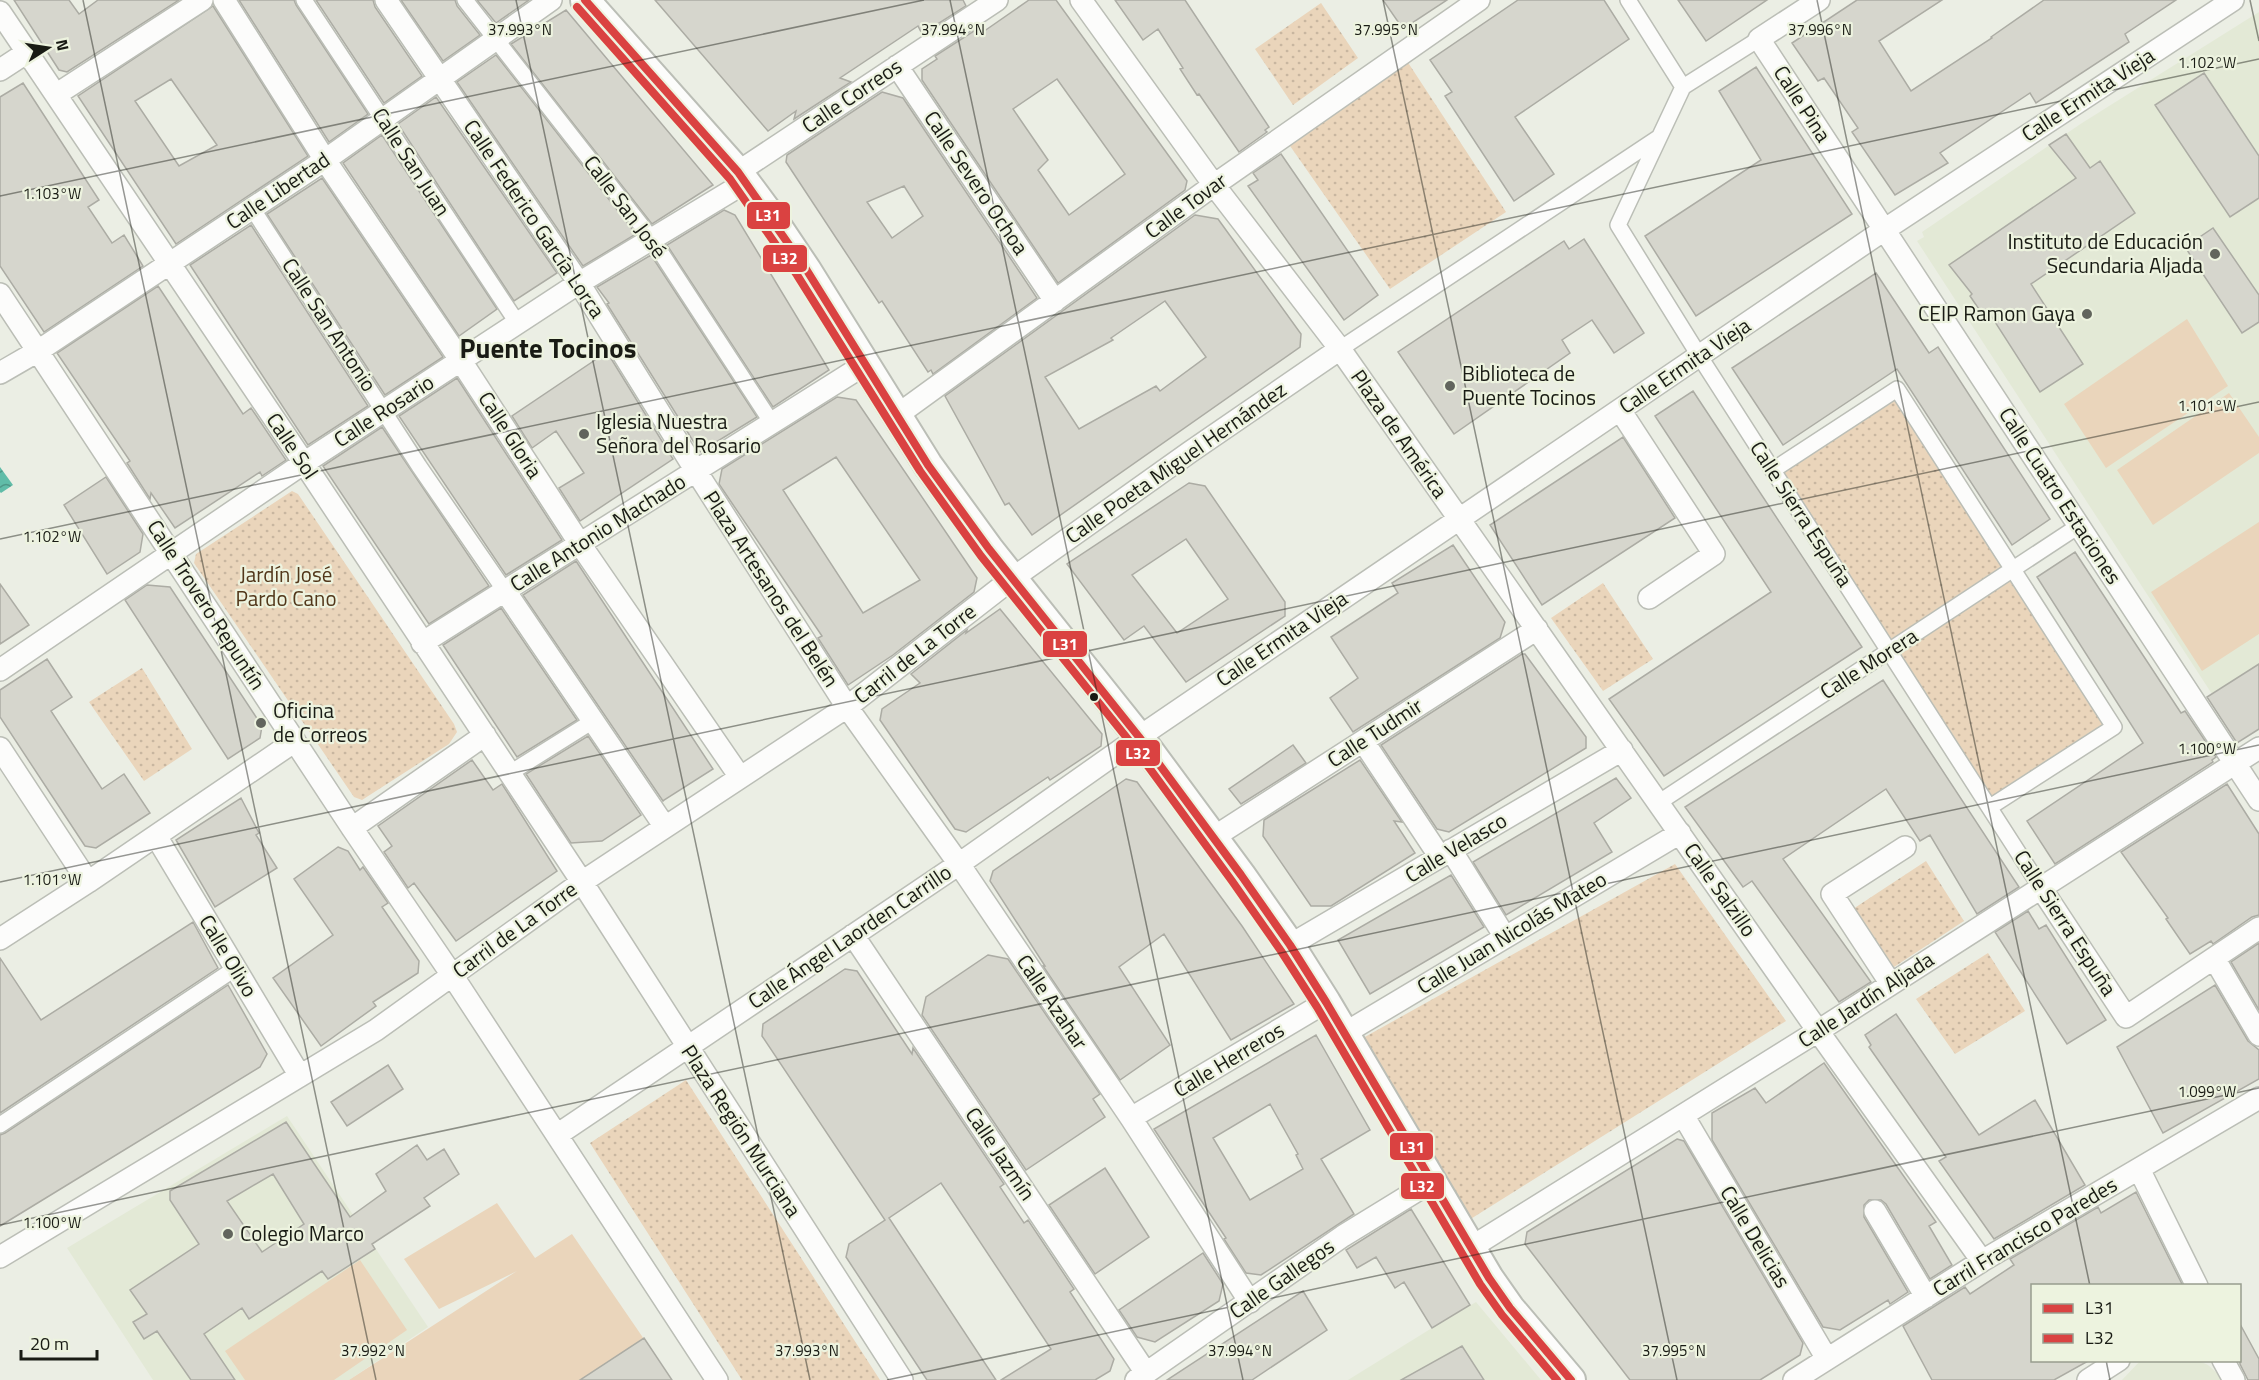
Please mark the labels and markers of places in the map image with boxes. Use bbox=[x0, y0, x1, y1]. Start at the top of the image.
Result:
place label: Instituto de Educación Secundaria Aljada bbox=[2007, 225, 2203, 281]
marker: Instituto de Educación Secundaria Aljada bbox=[2208, 247, 2222, 261]
place label: CEIP Ramon Gaya bbox=[1918, 297, 2075, 329]
marker: CEIP Ramon Gaya bbox=[2080, 307, 2094, 321]
place label: Biblioteca de Puente Tocinos bbox=[1462, 357, 1596, 413]
marker: Biblioteca de Puente Tocinos bbox=[1443, 379, 1457, 393]
place label: Iglesia Nuestra Señora del Rosario bbox=[596, 405, 761, 461]
marker: Iglesia Nuestra Señora del Rosario bbox=[577, 427, 591, 441]
unlabelled marker bbox=[1088, 691, 1100, 703]
place label: Oficina de Correos bbox=[273, 694, 367, 750]
marker: Oficina de Correos bbox=[254, 716, 268, 730]
place label: Colegio Marco bbox=[240, 1217, 364, 1249]
marker: Colegio Marco bbox=[221, 1227, 235, 1241]

